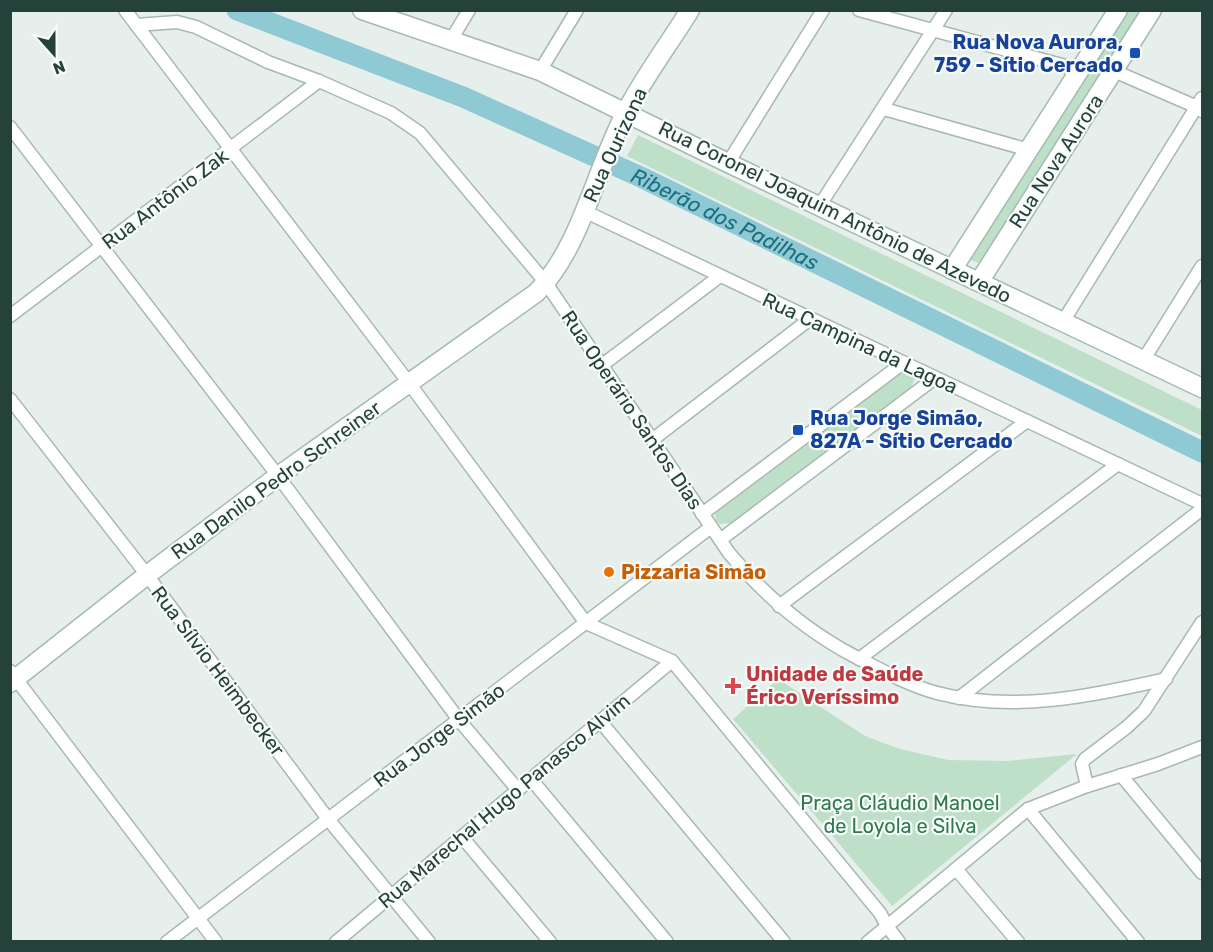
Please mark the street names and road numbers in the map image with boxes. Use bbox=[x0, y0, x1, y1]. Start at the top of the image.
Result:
street label: Rua Ourizona bbox=[578, 84, 652, 206]
street label: Rua Nova Aurora bbox=[1004, 90, 1108, 232]
street label: Rua Coronel Joaquim Antônio de Azevedo bbox=[655, 116, 1015, 308]
street label: Rua Antônio Zak bbox=[97, 143, 233, 254]
street label: Rua Campina da Lagoa bbox=[759, 287, 961, 399]
street label: Rua Operário Santos Dias bbox=[556, 306, 708, 514]
street label: Rua Danilo Pedro Schreiner bbox=[166, 395, 386, 564]
street label: Rua Sílvio Heimbecker bbox=[146, 581, 290, 761]
street label: Rua Jorge Simão bbox=[369, 678, 509, 792]
street label: Rua Marechal Hugo Panasco Alvim bbox=[373, 689, 635, 913]

